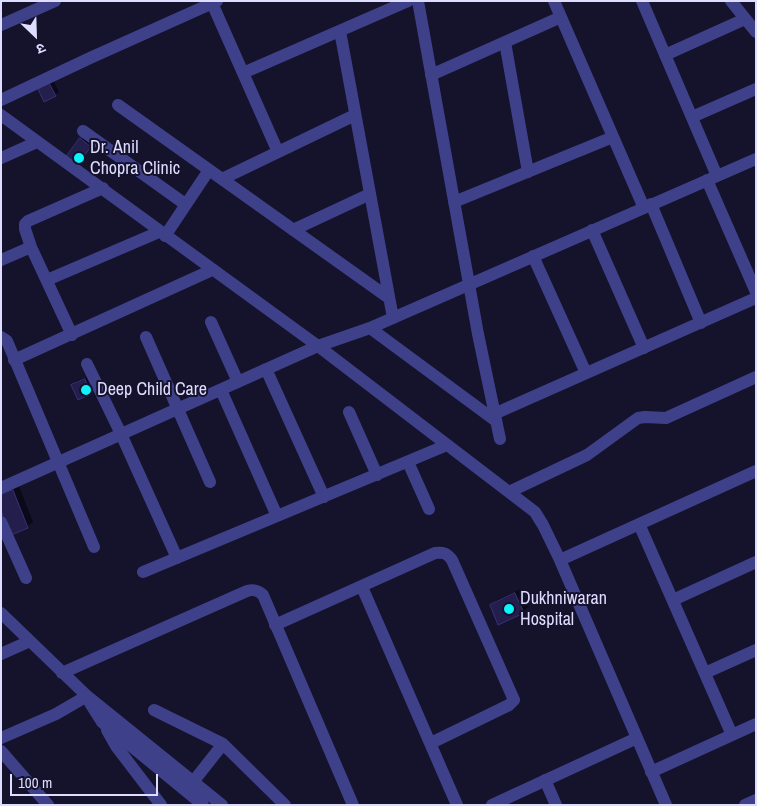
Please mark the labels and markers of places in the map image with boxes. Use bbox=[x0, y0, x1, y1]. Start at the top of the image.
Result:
place label: Dr. Anil Chopra Clinic bbox=[90, 137, 180, 180]
marker: Dr. Anil Chopra Clinic bbox=[72, 151, 86, 165]
place label: Deep Child Care bbox=[97, 379, 207, 401]
marker: Deep Child Care bbox=[79, 383, 93, 397]
place label: Dukhniwaran Hospital bbox=[520, 588, 607, 630]
marker: Dukhniwaran Hospital bbox=[502, 602, 516, 616]

